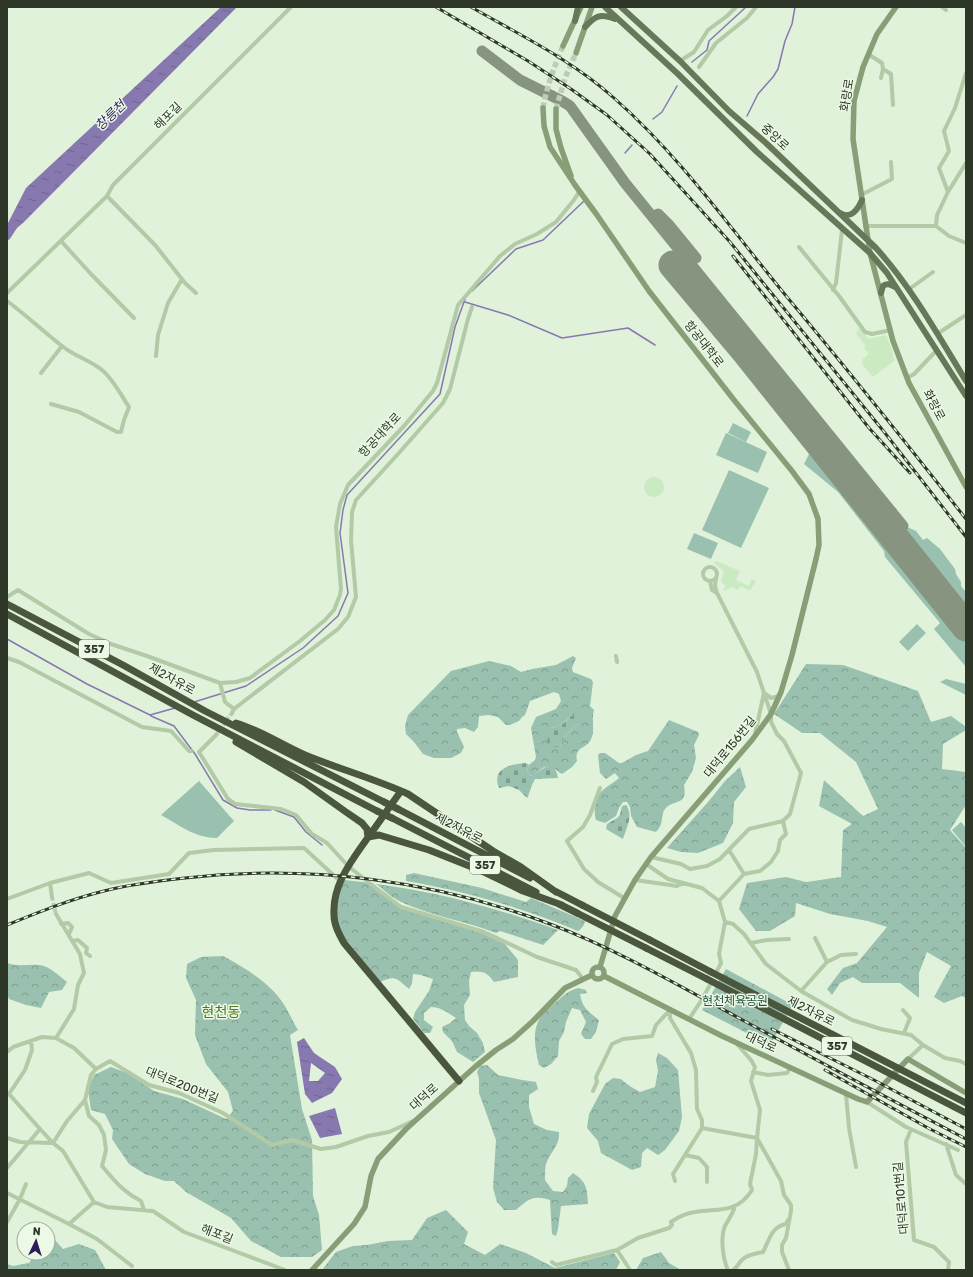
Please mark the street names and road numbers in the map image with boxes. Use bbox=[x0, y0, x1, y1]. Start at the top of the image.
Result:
street label: 화랑로 bbox=[837, 78, 857, 112]
street label: 해포길 bbox=[151, 99, 185, 133]
street label: 중앙로 bbox=[758, 121, 792, 153]
street label: 항공대학로 bbox=[681, 318, 727, 370]
street label: 화랑로 bbox=[920, 387, 948, 423]
street label: 항공대학로 bbox=[356, 410, 404, 460]
road number: 357 bbox=[79, 640, 109, 658]
street label: 제2자유로 bbox=[146, 660, 198, 698]
street label: 대덕로156번길 bbox=[701, 714, 759, 780]
street label: 제2자유로 bbox=[433, 810, 485, 846]
road number: 357 bbox=[470, 856, 500, 874]
street label: 제2자유로 bbox=[785, 993, 837, 1029]
street label: 대덕로 bbox=[743, 1029, 779, 1055]
road number: 357 bbox=[822, 1037, 852, 1055]
street label: 대덕로200번길 bbox=[143, 1064, 221, 1106]
street label: 대덕로 bbox=[407, 1081, 441, 1113]
street label: 대덕로101번길 bbox=[891, 1161, 911, 1235]
street label: 해포길 bbox=[199, 1222, 235, 1246]

